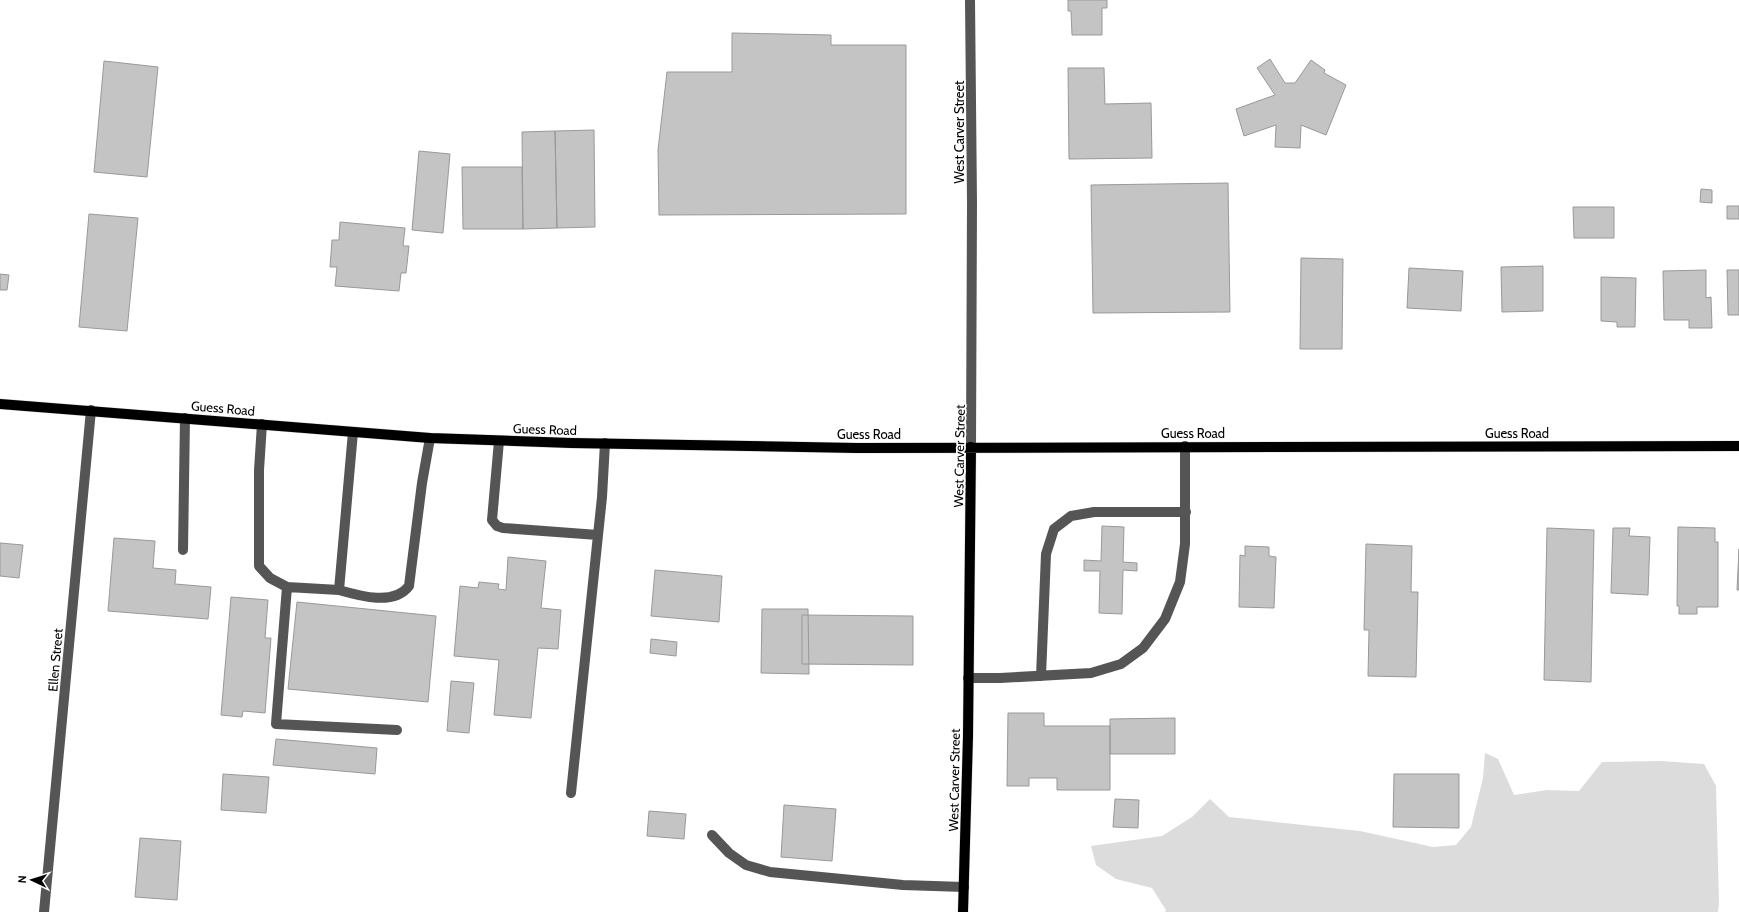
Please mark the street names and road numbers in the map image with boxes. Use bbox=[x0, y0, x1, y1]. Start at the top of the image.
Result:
street label: West Carver Street bbox=[951, 80, 967, 183]
street label: Guess Road bbox=[190, 397, 256, 419]
street label: West Carver Street bbox=[950, 404, 968, 508]
street label: Guess Road bbox=[513, 420, 577, 438]
street label: Guess Road bbox=[1161, 425, 1225, 441]
street label: Guess Road bbox=[1485, 425, 1549, 441]
street label: Guess Road bbox=[837, 426, 901, 442]
street label: Ellen Street bbox=[44, 627, 66, 692]
street label: West Carver Street bbox=[945, 728, 963, 832]

